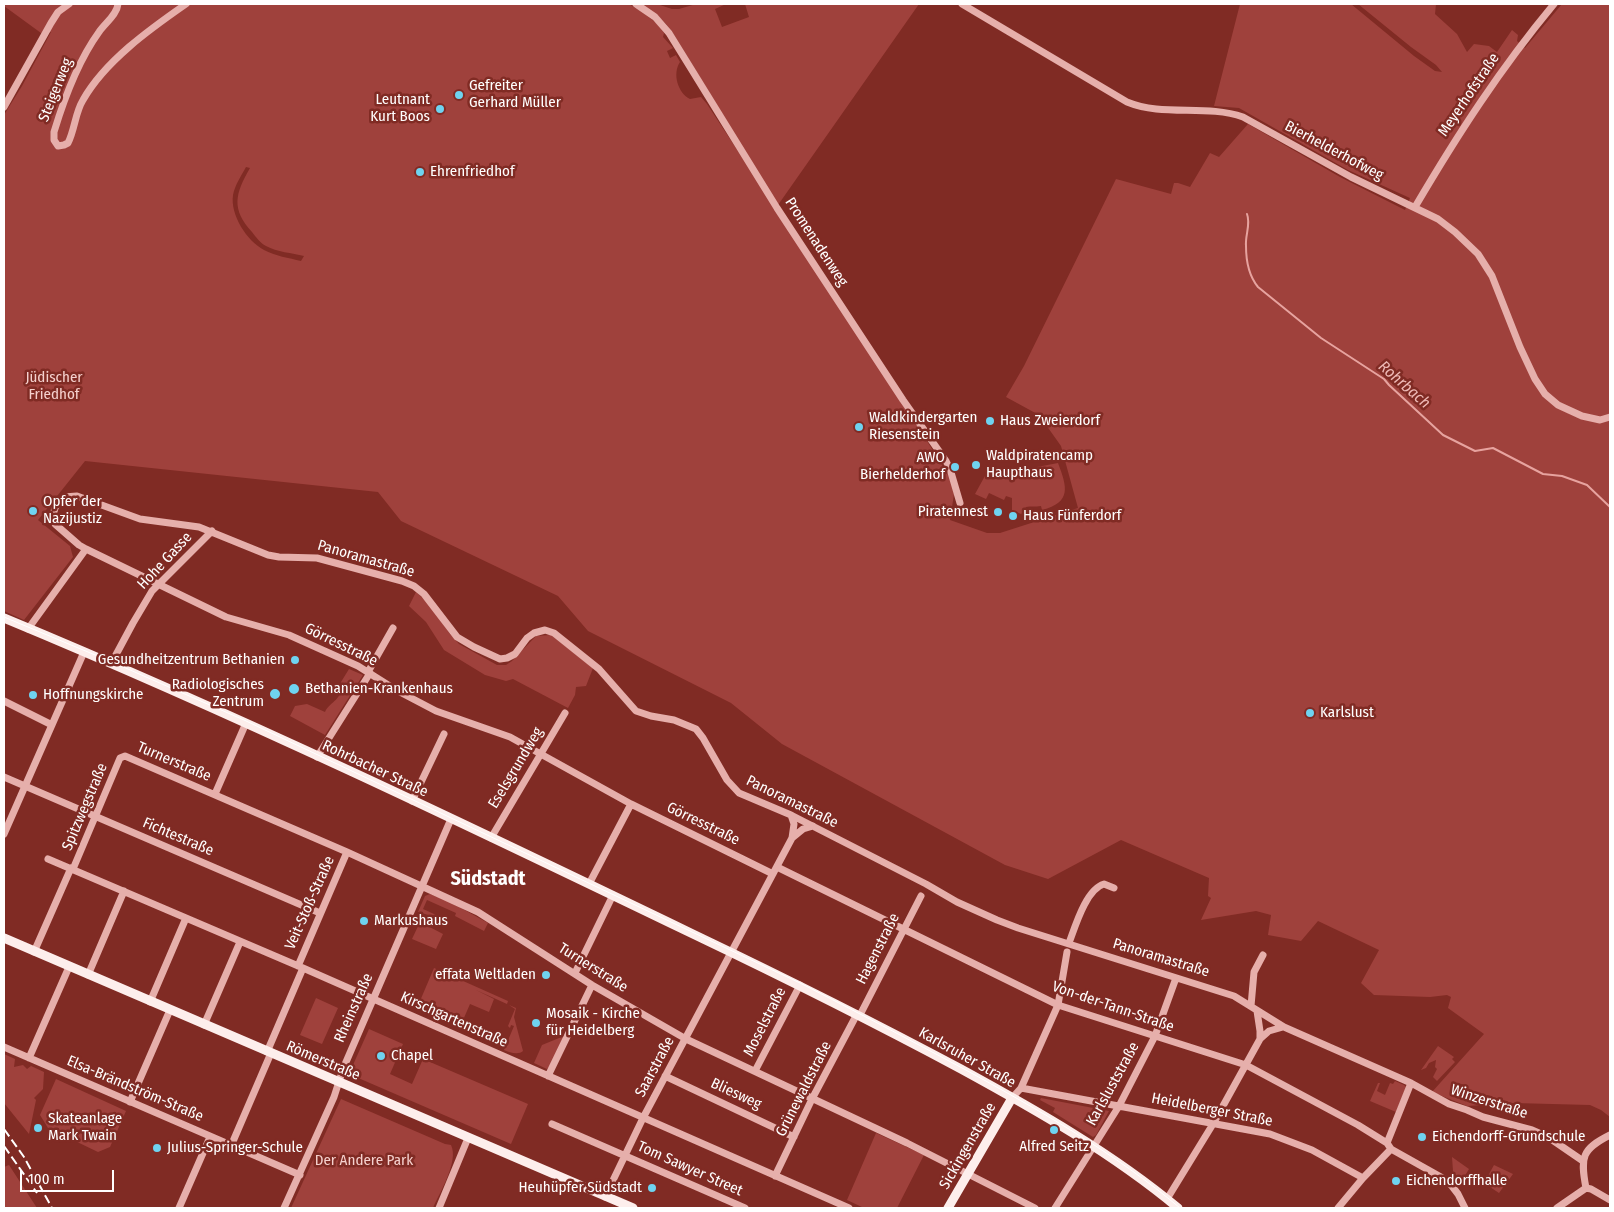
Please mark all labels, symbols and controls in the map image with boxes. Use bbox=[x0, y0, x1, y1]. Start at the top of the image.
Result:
street label: Meyerhofstraße bbox=[1435, 50, 1503, 140]
street label: Steigerweg bbox=[35, 56, 77, 124]
place label: Gefreiter Gerhard Müller bbox=[469, 77, 561, 112]
marker: Gefreiter Gerhard Müller bbox=[453, 89, 465, 101]
place label: Leutnant Kurt Boos bbox=[370, 91, 430, 126]
marker: Leutnant Kurt Boos bbox=[434, 103, 446, 115]
street label: Bierhelderhofweg bbox=[1282, 117, 1386, 185]
place label: Ehrenfriedhof bbox=[430, 163, 515, 181]
marker: Ehrenfriedhof bbox=[414, 166, 426, 178]
street label: Promenadenweg bbox=[781, 194, 851, 290]
water label: Rohrbach bbox=[1374, 357, 1434, 413]
park label: Jüdischer Friedhof bbox=[25, 369, 83, 404]
place label: Waldkindergarten Riesenstein bbox=[869, 409, 977, 444]
place label: Haus Zweierdorf bbox=[1000, 412, 1100, 430]
marker: Haus Zweierdorf bbox=[984, 415, 996, 427]
marker: Waldkindergarten Riesenstein bbox=[853, 421, 865, 433]
place label: Waldpiratencamp Haupthaus bbox=[986, 447, 1093, 482]
place label: AWO Bierhelderhof bbox=[860, 449, 945, 484]
marker: Waldpiratencamp Haupthaus bbox=[970, 459, 982, 471]
marker: AWO Bierhelderhof bbox=[949, 461, 961, 473]
place label: Opfer der Nazijustiz bbox=[43, 493, 102, 528]
place label: Piratennest bbox=[918, 503, 988, 521]
marker: Opfer der Nazijustiz bbox=[27, 505, 39, 517]
marker: Piratennest bbox=[992, 506, 1004, 518]
place label: Haus Fünferdorf bbox=[1023, 507, 1121, 525]
marker: Haus Fünferdorf bbox=[1007, 510, 1019, 522]
street label: Hohe Gasse bbox=[134, 529, 196, 593]
street label: Panoramastraße bbox=[315, 537, 417, 581]
street label: Görresstraße bbox=[302, 620, 380, 670]
place label: Gesundheitzentrum Bethanien bbox=[98, 651, 285, 669]
marker: Gesundheitzentrum Bethanien bbox=[289, 654, 301, 666]
place label: Radiologisches Zentrum bbox=[172, 676, 264, 711]
place label: Bethanien-Krankenhaus bbox=[305, 680, 453, 698]
marker: Bethanien-Krankenhaus bbox=[287, 682, 301, 696]
place label: Hoffnungskirche bbox=[43, 686, 143, 704]
marker: Radiologisches Zentrum bbox=[268, 687, 282, 701]
marker: Hoffnungskirche bbox=[27, 689, 39, 701]
place label: Karlslust bbox=[1320, 704, 1374, 722]
marker: Karlslust bbox=[1304, 707, 1316, 719]
street label: Eselsgrundweg bbox=[485, 724, 547, 812]
street label: Rohrbacher Straße bbox=[319, 737, 431, 801]
street label: Turnerstraße bbox=[134, 738, 214, 786]
street label: Spitzwegstraße bbox=[59, 761, 111, 853]
street label: Panoramastraße bbox=[743, 772, 841, 832]
street label: Görresstraße bbox=[664, 799, 742, 849]
street label: Fichtestraße bbox=[140, 814, 216, 860]
street label: Veit-Stoß-Straße bbox=[281, 853, 339, 953]
district label: Südstadt bbox=[450, 867, 526, 891]
street label: Hagenstraße bbox=[852, 910, 904, 988]
place label: Markushaus bbox=[374, 912, 448, 930]
marker: Markushaus bbox=[358, 915, 370, 927]
street label: Panoramastraße bbox=[1111, 935, 1211, 981]
street label: Turnerstraße bbox=[555, 940, 631, 996]
place label: effata Weltladen bbox=[435, 966, 536, 984]
marker: effata Weltladen bbox=[540, 969, 552, 981]
street label: Rheinstraße bbox=[331, 971, 377, 1045]
street label: Von-der-Tann-Straße bbox=[1050, 978, 1176, 1036]
street label: Moselstraße bbox=[740, 984, 790, 1060]
street label: Kirschgartenstraße bbox=[397, 988, 511, 1052]
place label: Mosaik - Kirche für Heidelberg bbox=[546, 1005, 640, 1040]
marker: Mosaik - Kirche für Heidelberg bbox=[530, 1017, 542, 1029]
street label: Karlsruher Straße bbox=[915, 1024, 1019, 1092]
street label: Saarstraße bbox=[632, 1034, 678, 1100]
street label: Römerstraße bbox=[283, 1037, 363, 1085]
street label: Grünewaldstraße bbox=[772, 1038, 836, 1140]
street label: Karlsluststraße bbox=[1083, 1039, 1143, 1129]
place label: Chapel bbox=[391, 1047, 433, 1065]
marker: Chapel bbox=[375, 1050, 387, 1062]
street label: Elsa-Brändström-Straße bbox=[64, 1052, 206, 1126]
street label: Bliesweg bbox=[708, 1074, 764, 1114]
street label: Winzerstraße bbox=[1448, 1081, 1530, 1123]
street label: Heidelberger Straße bbox=[1150, 1089, 1274, 1131]
street label: Sickingenstraße bbox=[936, 1099, 1000, 1193]
place label: Skateanlage Mark Twain bbox=[48, 1110, 122, 1145]
marker: Skateanlage Mark Twain bbox=[32, 1122, 44, 1134]
marker: Alfred Seitz bbox=[1048, 1124, 1060, 1136]
place label: Eichendorff-Grundschule bbox=[1432, 1128, 1586, 1146]
marker: Eichendorff-Grundschule bbox=[1416, 1131, 1428, 1143]
street label: Tom Sawyer Street bbox=[635, 1138, 745, 1200]
place label: Alfred Seitz bbox=[1019, 1138, 1089, 1156]
place label: Julius-Springer-Schule bbox=[167, 1139, 303, 1157]
marker: Julius-Springer-Schule bbox=[151, 1142, 163, 1154]
park label: Der Andere Park bbox=[315, 1152, 413, 1170]
scale bar bbox=[22, 1160, 116, 1192]
text: 100 m bbox=[28, 1170, 65, 1188]
place label: Eichendorffhalle bbox=[1406, 1172, 1507, 1190]
marker: Eichendorffhalle bbox=[1390, 1175, 1402, 1187]
place label: Heuhüpfer Südstadt bbox=[518, 1179, 642, 1197]
marker: Heuhüpfer Südstadt bbox=[646, 1182, 658, 1194]

